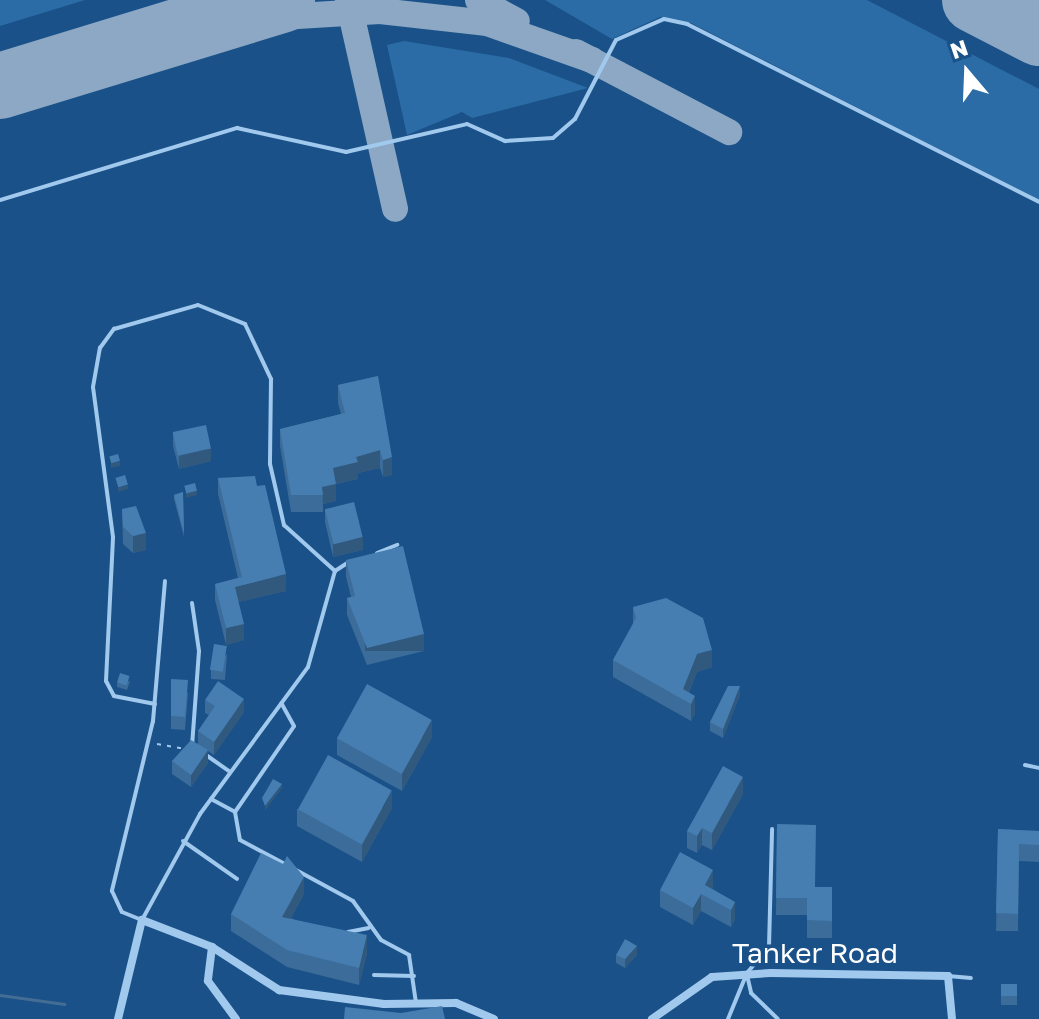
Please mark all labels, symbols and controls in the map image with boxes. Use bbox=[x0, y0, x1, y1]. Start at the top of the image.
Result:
north arrow bbox=[927, 32, 1007, 112]
text: N bbox=[947, 33, 971, 64]
street label: Tanker Road bbox=[732, 936, 898, 970]

